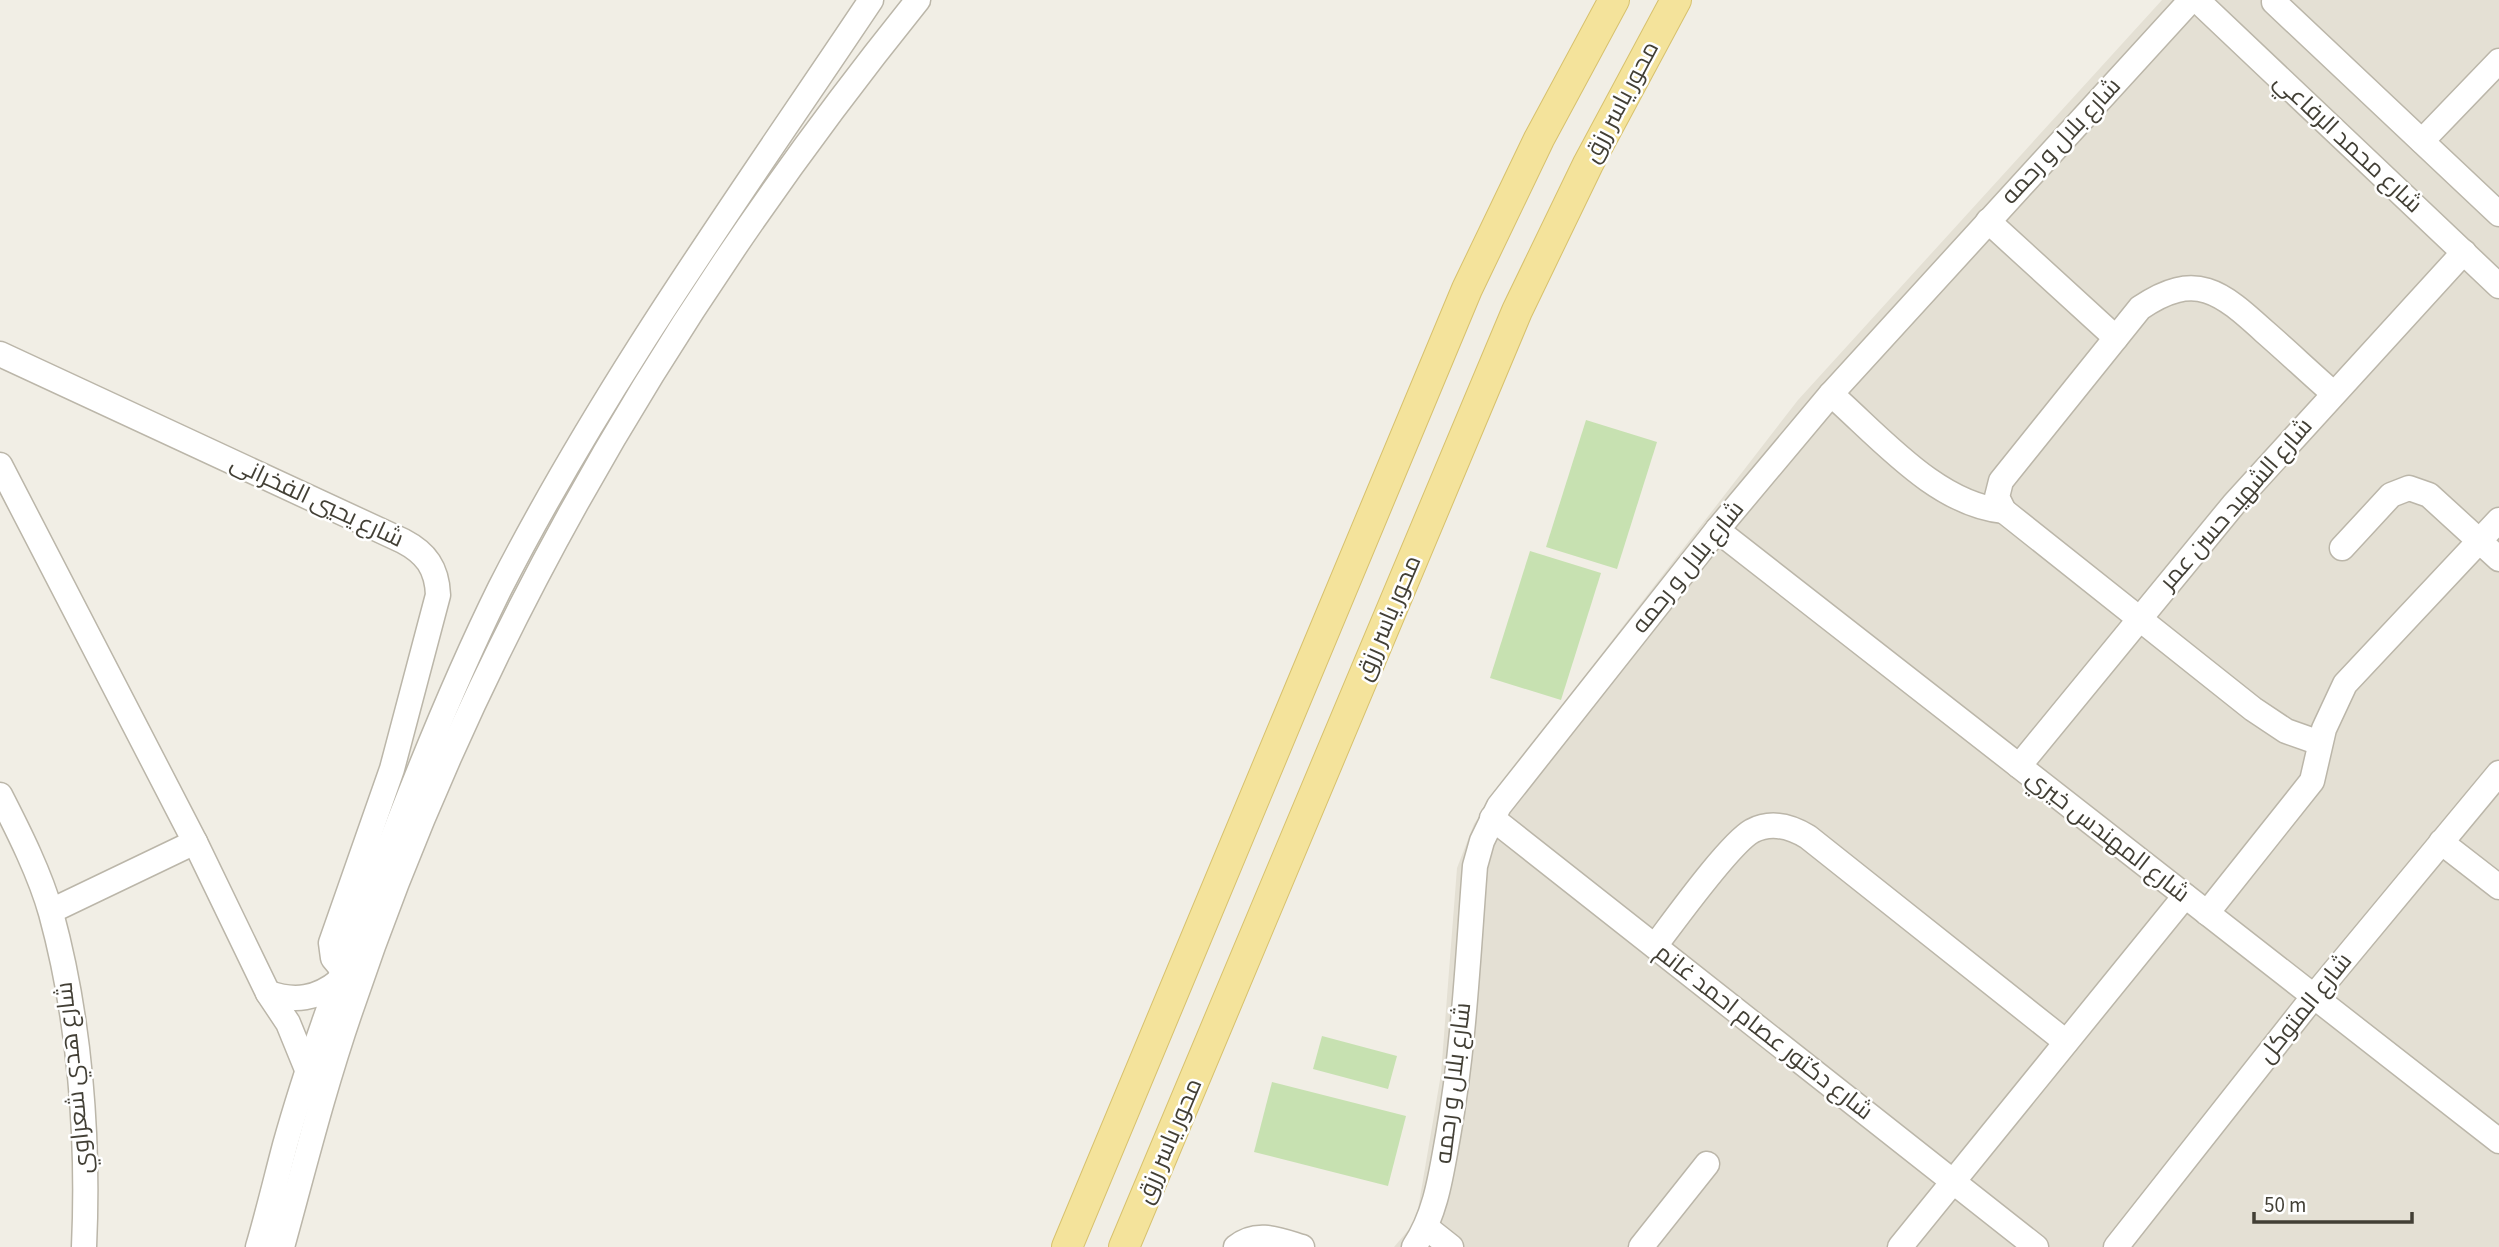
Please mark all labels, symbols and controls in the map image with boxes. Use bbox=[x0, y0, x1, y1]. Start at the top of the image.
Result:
street label: محور ياسر رزق bbox=[1574, 35, 1668, 169]
street label: شارع محمد الرفاعي bbox=[2265, 65, 2430, 222]
street label: شارع بلال و رحمه bbox=[1993, 70, 2129, 212]
street label: شارع الشهيد حسن عمر bbox=[2150, 410, 2321, 599]
street label: شارع يحيي الفخرانى bbox=[225, 445, 409, 557]
street label: شارع بلال و رحمه bbox=[1623, 493, 1753, 641]
street label: محور ياسر رزق bbox=[1346, 550, 1430, 686]
street label: شارع المهندس خيري bbox=[2019, 761, 2197, 911]
street label: شارع دكتور عصام احمد غانم bbox=[1647, 936, 1881, 1128]
street label: شارع المتوكل bbox=[2249, 945, 2361, 1071]
street label: شارع هدي شعراوي bbox=[47, 980, 101, 1176]
street label: شارع بلال و رحمه bbox=[1426, 1000, 1480, 1166]
street label: محور ياسر رزق bbox=[1127, 1073, 1211, 1209]
scale bar bbox=[2254, 1180, 2412, 1224]
text: 50 m bbox=[2264, 1190, 2306, 1220]

